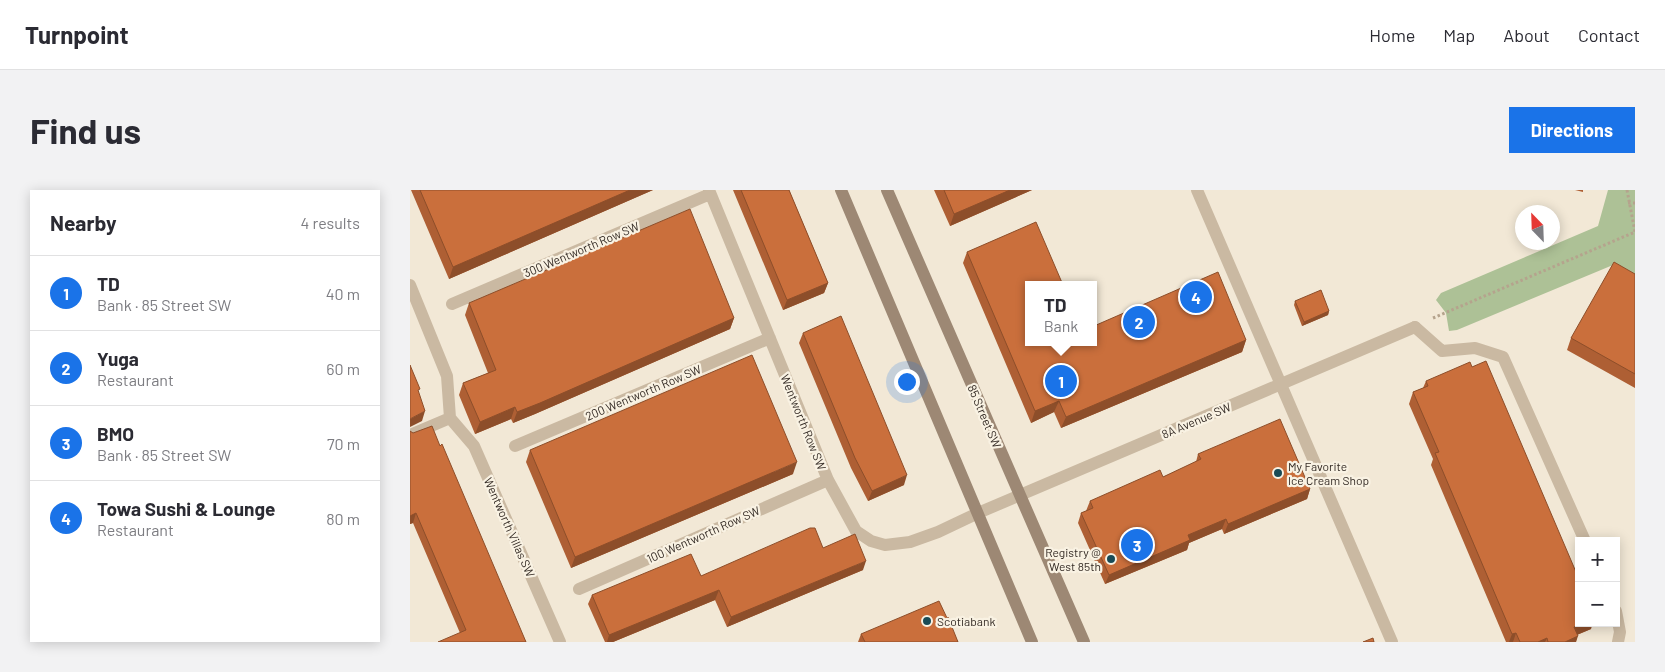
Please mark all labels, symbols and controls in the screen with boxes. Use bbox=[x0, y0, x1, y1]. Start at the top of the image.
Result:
text: Turnpoint bbox=[25, 20, 129, 49]
text: Home bbox=[1369, 24, 1415, 46]
text: Map bbox=[1443, 24, 1475, 46]
text: About bbox=[1503, 24, 1550, 46]
text: Contact bbox=[1578, 24, 1640, 46]
button: Directions bbox=[1509, 107, 1635, 153]
text: Find us bbox=[30, 109, 141, 151]
north arrow bbox=[1515, 205, 1560, 250]
text: Nearby bbox=[50, 210, 116, 235]
text: 4 results bbox=[300, 213, 360, 232]
street label: 300 Wentworth Row SW bbox=[521, 218, 641, 280]
text: TD bbox=[97, 272, 120, 295]
pin: 4 bbox=[1180, 278, 1212, 316]
popup bbox=[1025, 281, 1097, 346]
text: 1 bbox=[63, 284, 69, 303]
text: 40 m bbox=[326, 284, 360, 303]
text: TD bbox=[1044, 293, 1066, 316]
text: Bank · 85 Street SW bbox=[97, 295, 231, 314]
pin: 2 bbox=[1123, 303, 1155, 341]
text: Bank bbox=[1044, 316, 1078, 335]
text: Yuga bbox=[97, 347, 139, 370]
text: 2 bbox=[62, 359, 70, 378]
text: 60 m bbox=[326, 359, 360, 378]
street label: 200 Wentworth Row SW bbox=[583, 361, 703, 423]
pin: 1 bbox=[1045, 362, 1077, 400]
your location bbox=[894, 369, 920, 395]
text: Restaurant bbox=[97, 370, 174, 389]
street label: Wentworth Row SW bbox=[778, 372, 830, 472]
street label: 85 Street SW bbox=[965, 382, 1005, 450]
street label: 8A Avenue SW bbox=[1159, 399, 1233, 441]
text: BMO bbox=[97, 422, 134, 445]
text: 3 bbox=[62, 434, 70, 453]
text: 70 m bbox=[327, 434, 360, 453]
text: Bank · 85 Street SW bbox=[97, 445, 231, 464]
place label: My Favorite Ice Cream Shop bbox=[1288, 459, 1369, 487]
marker: My Favorite Ice Cream Shop bbox=[1272, 467, 1284, 479]
street label: Wentworth Villas SW bbox=[482, 475, 538, 579]
text: Towa Sushi & Lounge bbox=[97, 497, 275, 520]
street label: 100 Wentworth Row SW bbox=[644, 503, 762, 565]
text: 4 bbox=[61, 509, 71, 528]
text: 80 m bbox=[326, 509, 360, 528]
text: Restaurant bbox=[97, 520, 174, 539]
pin: 3 bbox=[1121, 526, 1153, 564]
map controls bbox=[1575, 537, 1620, 627]
button: + bbox=[1575, 537, 1620, 582]
place label: Registry @ West 85th bbox=[1045, 545, 1101, 573]
marker: Registry @ West 85th bbox=[1105, 553, 1117, 565]
button: − bbox=[1575, 582, 1620, 627]
place label: Scotiabank bbox=[937, 614, 995, 628]
marker: Scotiabank bbox=[921, 615, 933, 627]

